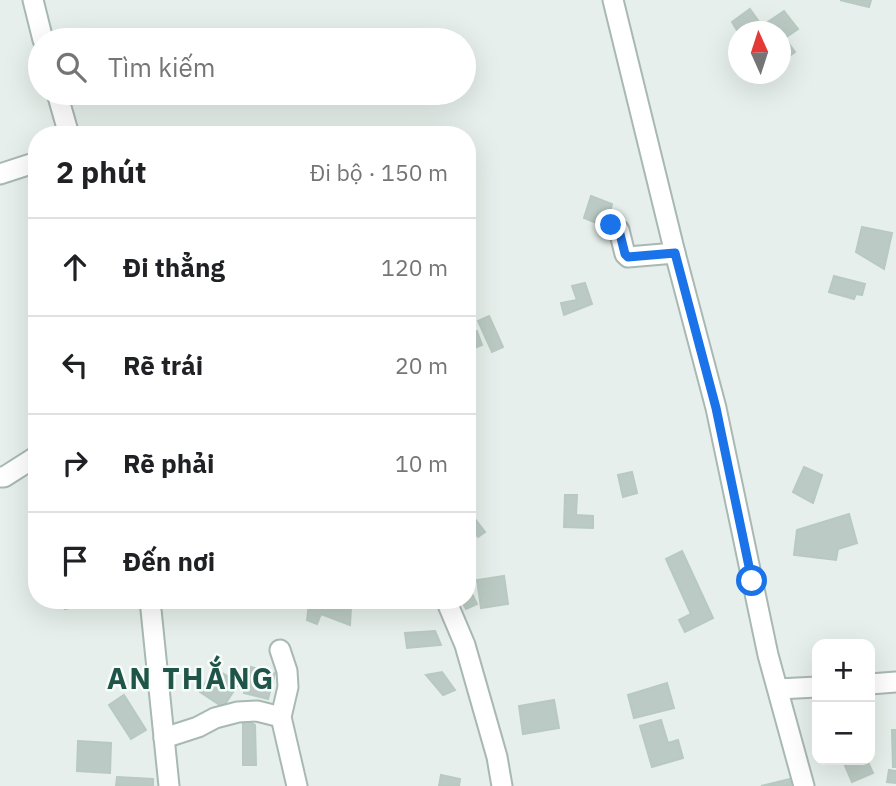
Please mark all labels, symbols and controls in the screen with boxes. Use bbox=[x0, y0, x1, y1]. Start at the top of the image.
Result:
north arrow bbox=[728, 21, 791, 84]
search box bbox=[28, 28, 476, 105]
icon: search bbox=[52, 48, 90, 86]
text: Tìm kiếm bbox=[108, 50, 215, 84]
text: 2 phút bbox=[56, 152, 147, 191]
text: Đi bộ · 150 m bbox=[310, 157, 448, 187]
route end bbox=[595, 209, 626, 240]
icon: ahead bbox=[56, 248, 94, 286]
text: Đi thẳng bbox=[123, 250, 225, 284]
text: 120 m bbox=[381, 252, 448, 282]
icon: left bbox=[56, 346, 94, 384]
text: Rẽ trái bbox=[123, 348, 203, 382]
text: 20 m bbox=[395, 350, 448, 380]
icon: right bbox=[56, 444, 94, 482]
text: Rẽ phải bbox=[123, 446, 214, 480]
text: 10 m bbox=[395, 448, 448, 478]
icon: arrive bbox=[56, 542, 94, 580]
text: Đến nơi bbox=[123, 544, 215, 578]
route start bbox=[736, 565, 767, 596]
map controls bbox=[812, 639, 875, 765]
button: + bbox=[812, 639, 875, 702]
district label: AN THẮNG bbox=[107, 655, 275, 697]
button: − bbox=[812, 702, 875, 765]

